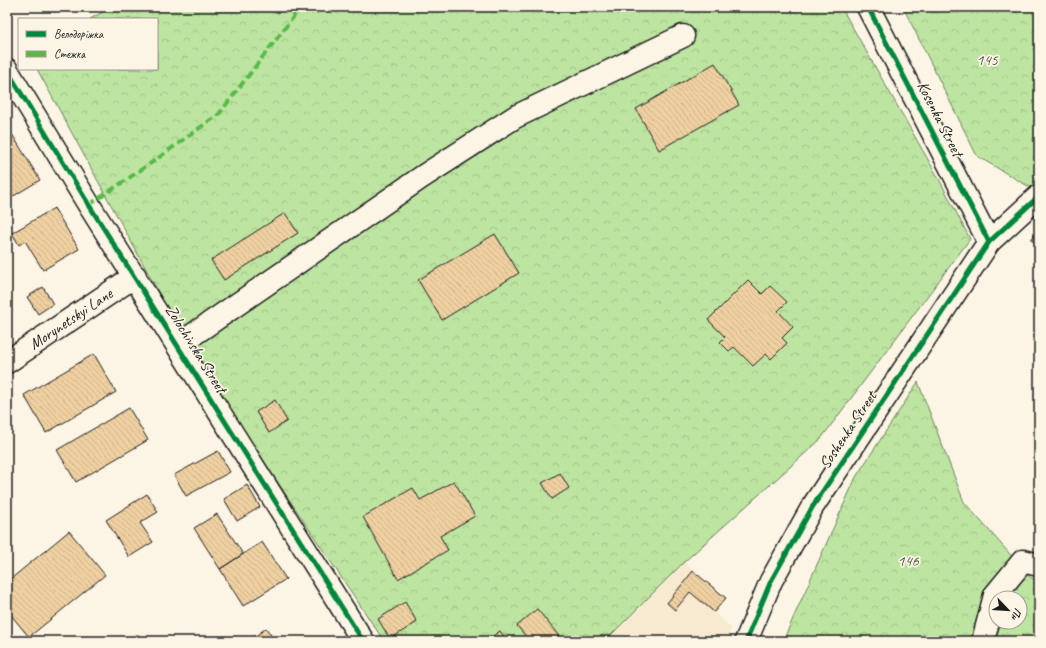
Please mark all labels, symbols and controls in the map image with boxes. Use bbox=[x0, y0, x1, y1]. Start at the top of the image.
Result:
legend bbox=[18, 18, 158, 70]
text: Велодоріжка bbox=[54, 26, 104, 42]
text: Стежка bbox=[54, 46, 86, 62]
park label: 145 bbox=[976, 50, 999, 70]
street label: Kosenka Street bbox=[913, 78, 969, 162]
street label: Morynetskyi Lane bbox=[25, 283, 118, 354]
street label: Zolochivska Street bbox=[161, 301, 232, 399]
street label: Soshenka Street bbox=[815, 386, 882, 473]
park label: 146 bbox=[897, 551, 920, 571]
north arrow bbox=[988, 590, 1028, 630]
text: Пн bbox=[1008, 606, 1026, 623]

